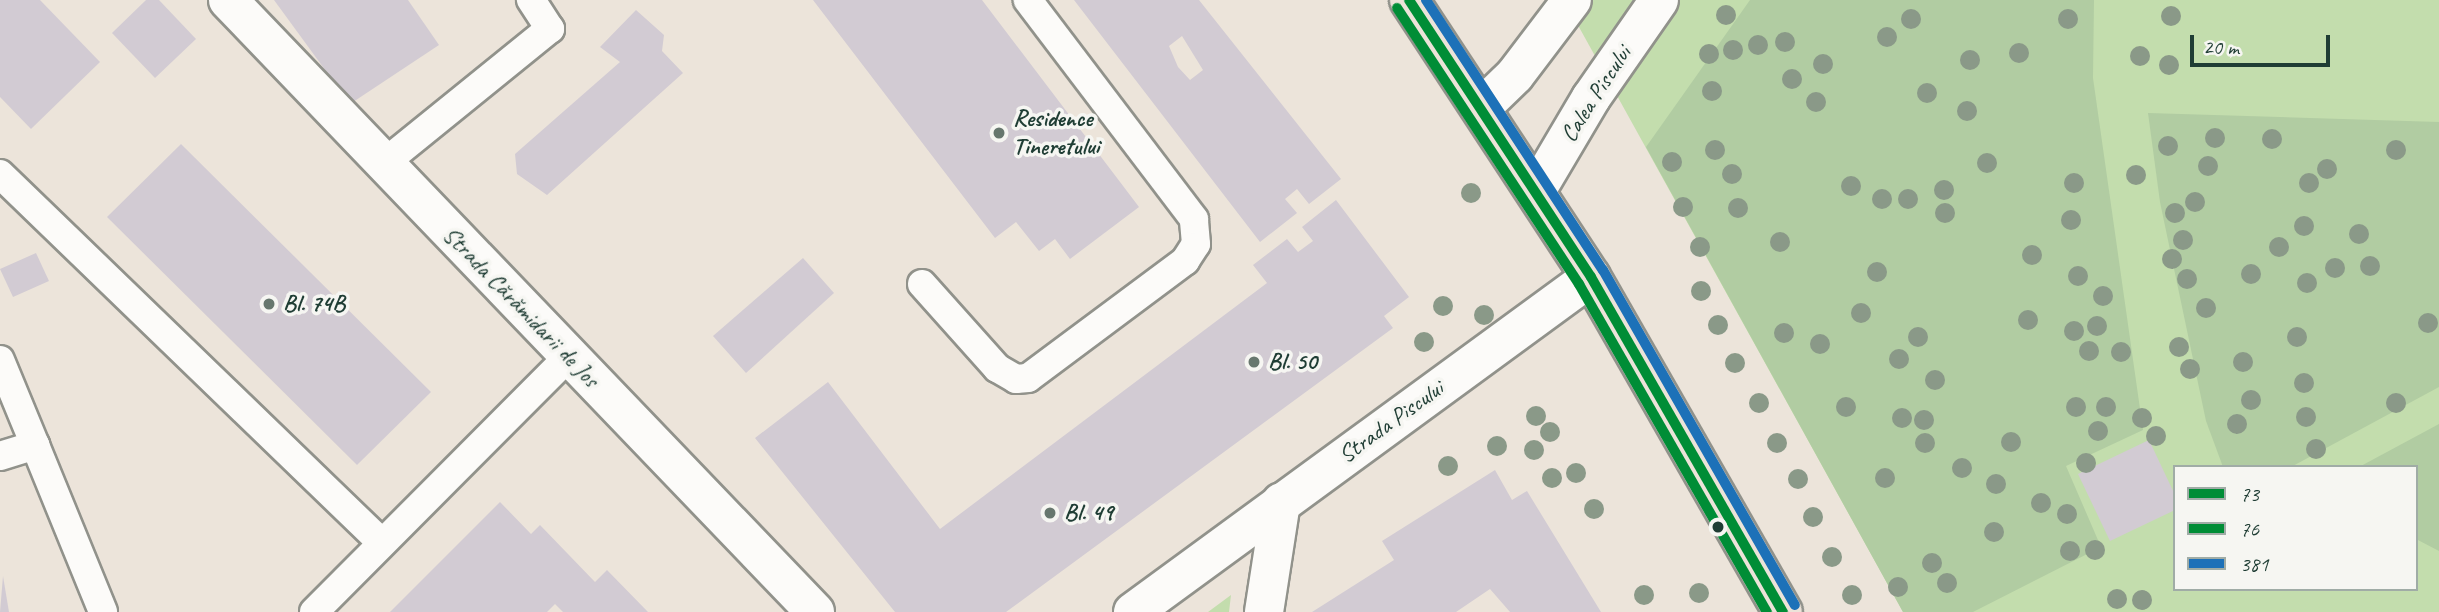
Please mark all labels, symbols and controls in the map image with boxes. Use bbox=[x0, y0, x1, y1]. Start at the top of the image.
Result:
scale bar bbox=[2194, 21, 2334, 65]
text: 20 m bbox=[2203, 34, 2239, 60]
street label: Calea Piscului bbox=[1554, 41, 1638, 147]
place label: Residence Tineretului bbox=[1013, 105, 1099, 161]
marker: Residence Tineretului bbox=[991, 125, 1007, 141]
street label: Strada Cărămidarii de Jos bbox=[437, 221, 605, 393]
place label: Bl. 74B bbox=[283, 290, 345, 318]
marker: Bl. 74B bbox=[261, 296, 277, 312]
place label: Bl. 50 bbox=[1268, 348, 1317, 376]
marker: Bl. 50 bbox=[1246, 354, 1262, 370]
street label: Strada Piscului bbox=[1333, 374, 1449, 470]
legend bbox=[2173, 465, 2418, 591]
text: 73 bbox=[2240, 481, 2259, 507]
place label: Bl. 49 bbox=[1064, 499, 1113, 527]
marker: Bl. 49 bbox=[1042, 505, 1058, 521]
text: 76 bbox=[2240, 516, 2259, 542]
unlabelled marker bbox=[1711, 520, 1725, 534]
text: 381 bbox=[2240, 551, 2268, 577]

